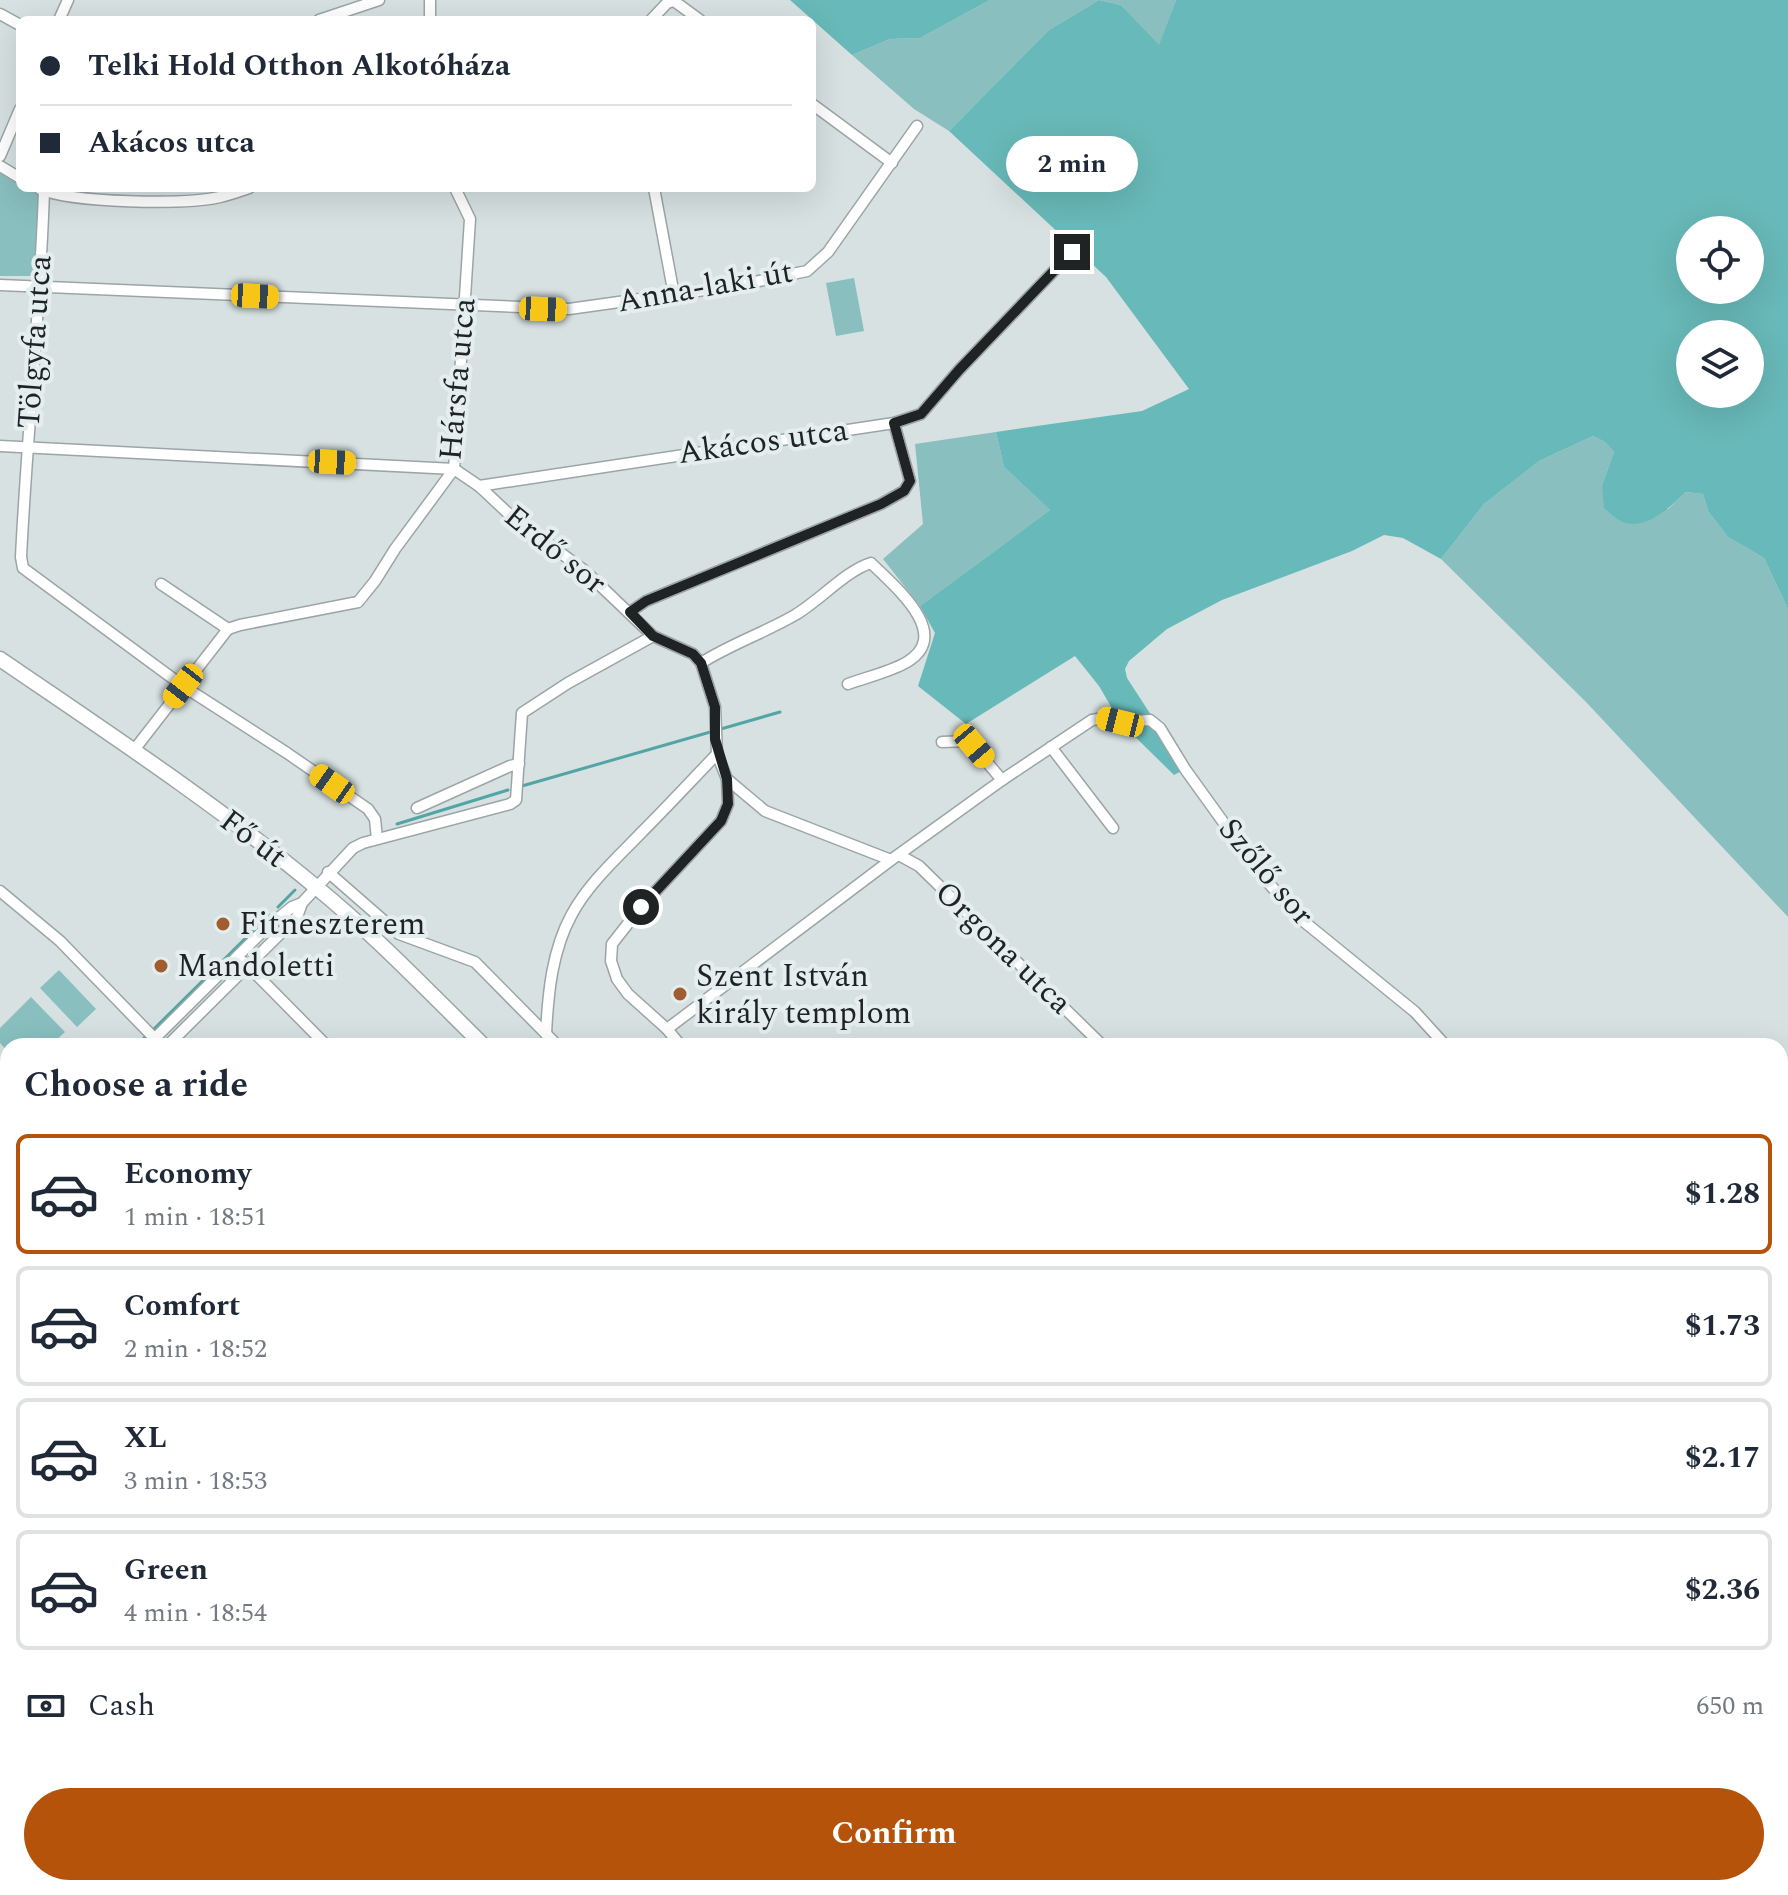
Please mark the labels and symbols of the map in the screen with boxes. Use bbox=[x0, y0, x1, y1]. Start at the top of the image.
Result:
callout: 2 min bbox=[1006, 136, 1138, 192]
route end bbox=[1054, 234, 1090, 270]
street label: Anna-laki út bbox=[613, 247, 797, 327]
street label: Tölgyfa utca bbox=[4, 253, 66, 431]
car bbox=[230, 283, 280, 309]
street label: Hársfa utca bbox=[426, 295, 490, 462]
car bbox=[519, 296, 567, 322]
street label: Akácos utca bbox=[675, 406, 852, 478]
car bbox=[307, 449, 357, 475]
street label: Erdő sor bbox=[493, 493, 617, 607]
car bbox=[159, 660, 207, 712]
car bbox=[1094, 705, 1146, 739]
car bbox=[949, 720, 999, 772]
car bbox=[305, 760, 359, 808]
street label: Fő út bbox=[209, 797, 297, 881]
street label: Szőlő sor bbox=[1206, 807, 1326, 937]
street label: Orgona utca bbox=[923, 869, 1083, 1027]
route start bbox=[623, 889, 659, 925]
place label: Fitneszterem bbox=[239, 900, 426, 949]
marker: Fitneszterem bbox=[214, 915, 232, 933]
place label: Mandoletti bbox=[177, 942, 335, 991]
place label: Szent István király templom bbox=[696, 952, 911, 1038]
marker: Mandoletti bbox=[152, 957, 170, 975]
marker: Szent István király templom bbox=[671, 985, 689, 1003]

